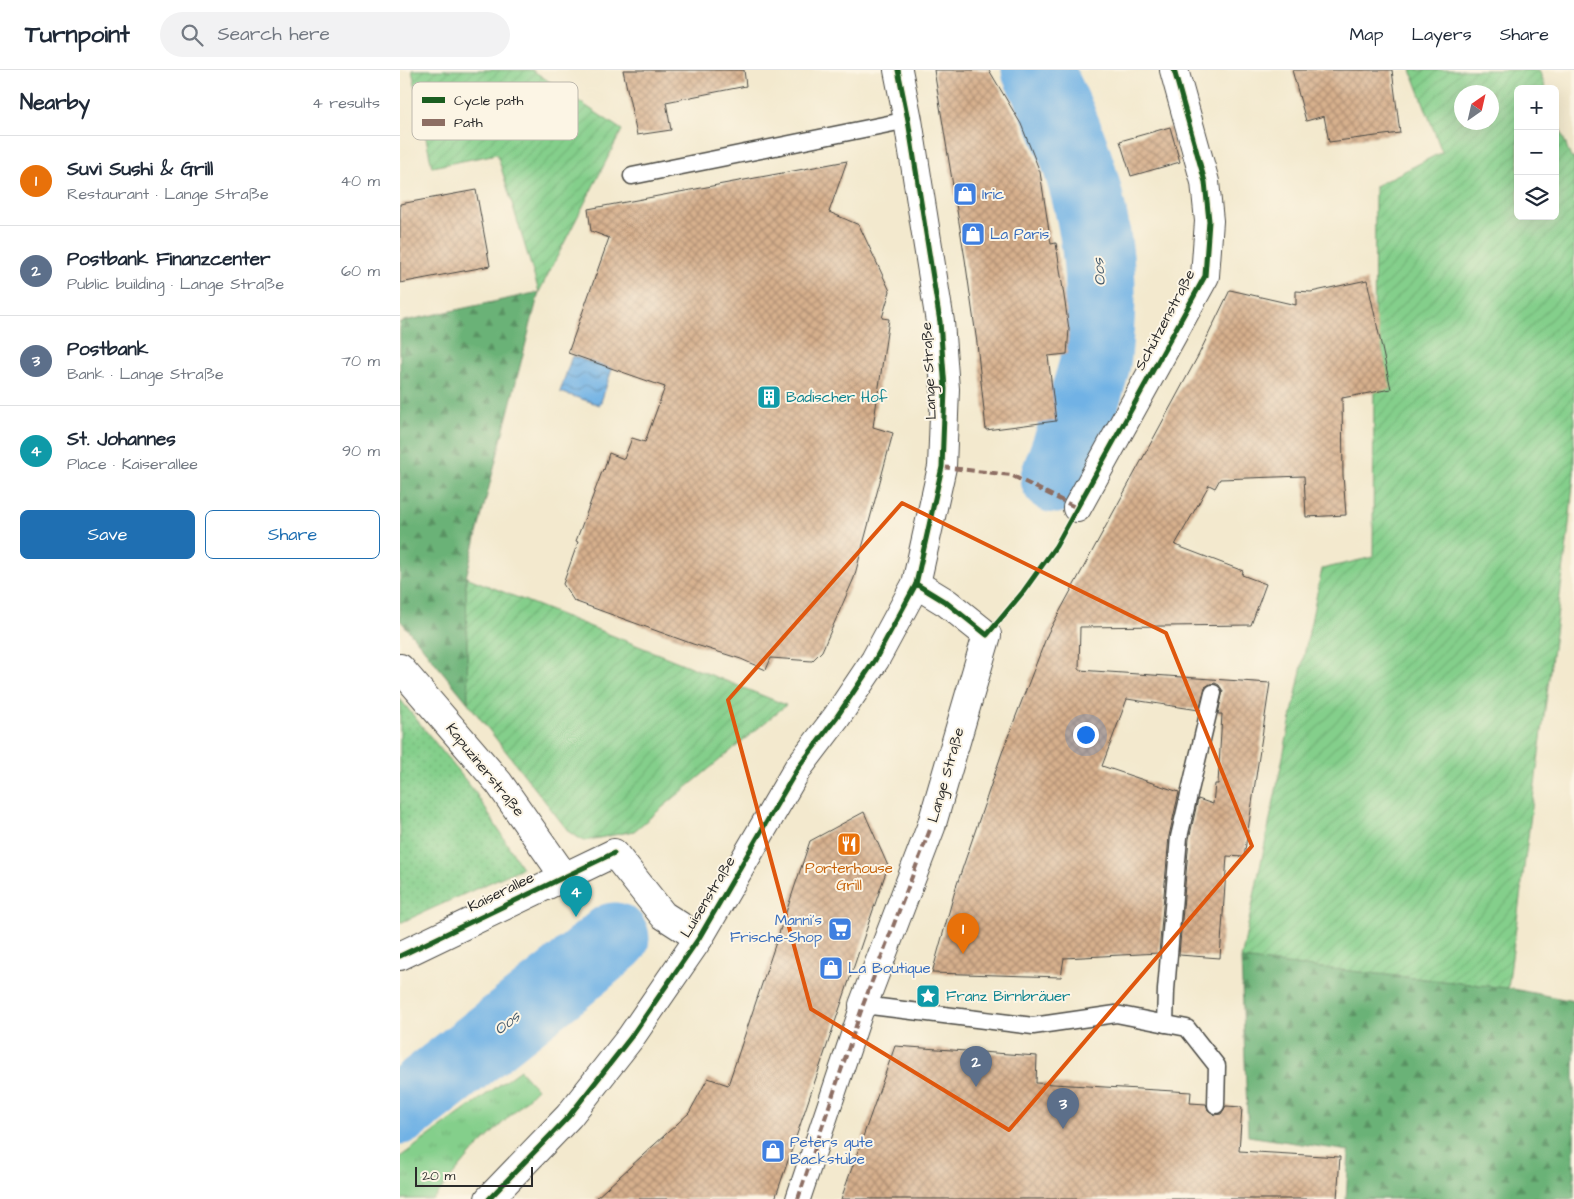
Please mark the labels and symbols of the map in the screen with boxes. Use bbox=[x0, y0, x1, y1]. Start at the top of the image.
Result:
legend bbox=[412, 82, 578, 140]
north arrow bbox=[1454, 85, 1499, 130]
text: Cycle path bbox=[454, 91, 523, 111]
text: Path bbox=[454, 113, 483, 133]
shop icon: Iric bbox=[952, 181, 978, 207]
place label: Iric bbox=[982, 184, 1005, 205]
shop icon: La Paris bbox=[960, 221, 986, 247]
place label: La Paris bbox=[990, 224, 1050, 245]
water label: Oos bbox=[1087, 256, 1111, 287]
street label: Schützenstraße bbox=[1130, 266, 1200, 374]
street label: Lange Straße bbox=[916, 322, 943, 420]
building icon: Badischer Hof bbox=[756, 384, 782, 410]
place label: Badischer Hof bbox=[786, 387, 888, 408]
street label: Kapuzinerstraße bbox=[441, 719, 529, 821]
your location bbox=[1073, 722, 1099, 748]
street label: Lange Straße bbox=[922, 725, 971, 825]
restaurant icon: Porterhouse Grill bbox=[836, 831, 862, 857]
street label: Luisenstraße bbox=[675, 852, 741, 942]
place label: Porterhouse Grill bbox=[805, 858, 893, 896]
street label: Kaiserallee bbox=[464, 867, 538, 917]
pin: 4 bbox=[560, 876, 592, 917]
place label: Manni's Frische-Shop bbox=[730, 910, 822, 948]
pin: 1 bbox=[947, 913, 979, 954]
supermarket icon: Manni's Frische-Shop bbox=[827, 916, 853, 942]
shop icon: La Boutique bbox=[818, 955, 844, 981]
place label: La Boutique bbox=[848, 958, 931, 979]
place icon: Franz Birnbräuer bbox=[915, 983, 941, 1009]
place label: Franz Birnbräuer bbox=[946, 986, 1070, 1007]
water label: Oos bbox=[489, 1005, 525, 1040]
pin: 2 bbox=[960, 1046, 992, 1087]
pin: 3 bbox=[1047, 1088, 1079, 1129]
place label: Peters gute Backstube bbox=[790, 1132, 873, 1170]
shop icon: Peters gute Backstube bbox=[760, 1138, 786, 1164]
scale bar bbox=[415, 1164, 532, 1187]

